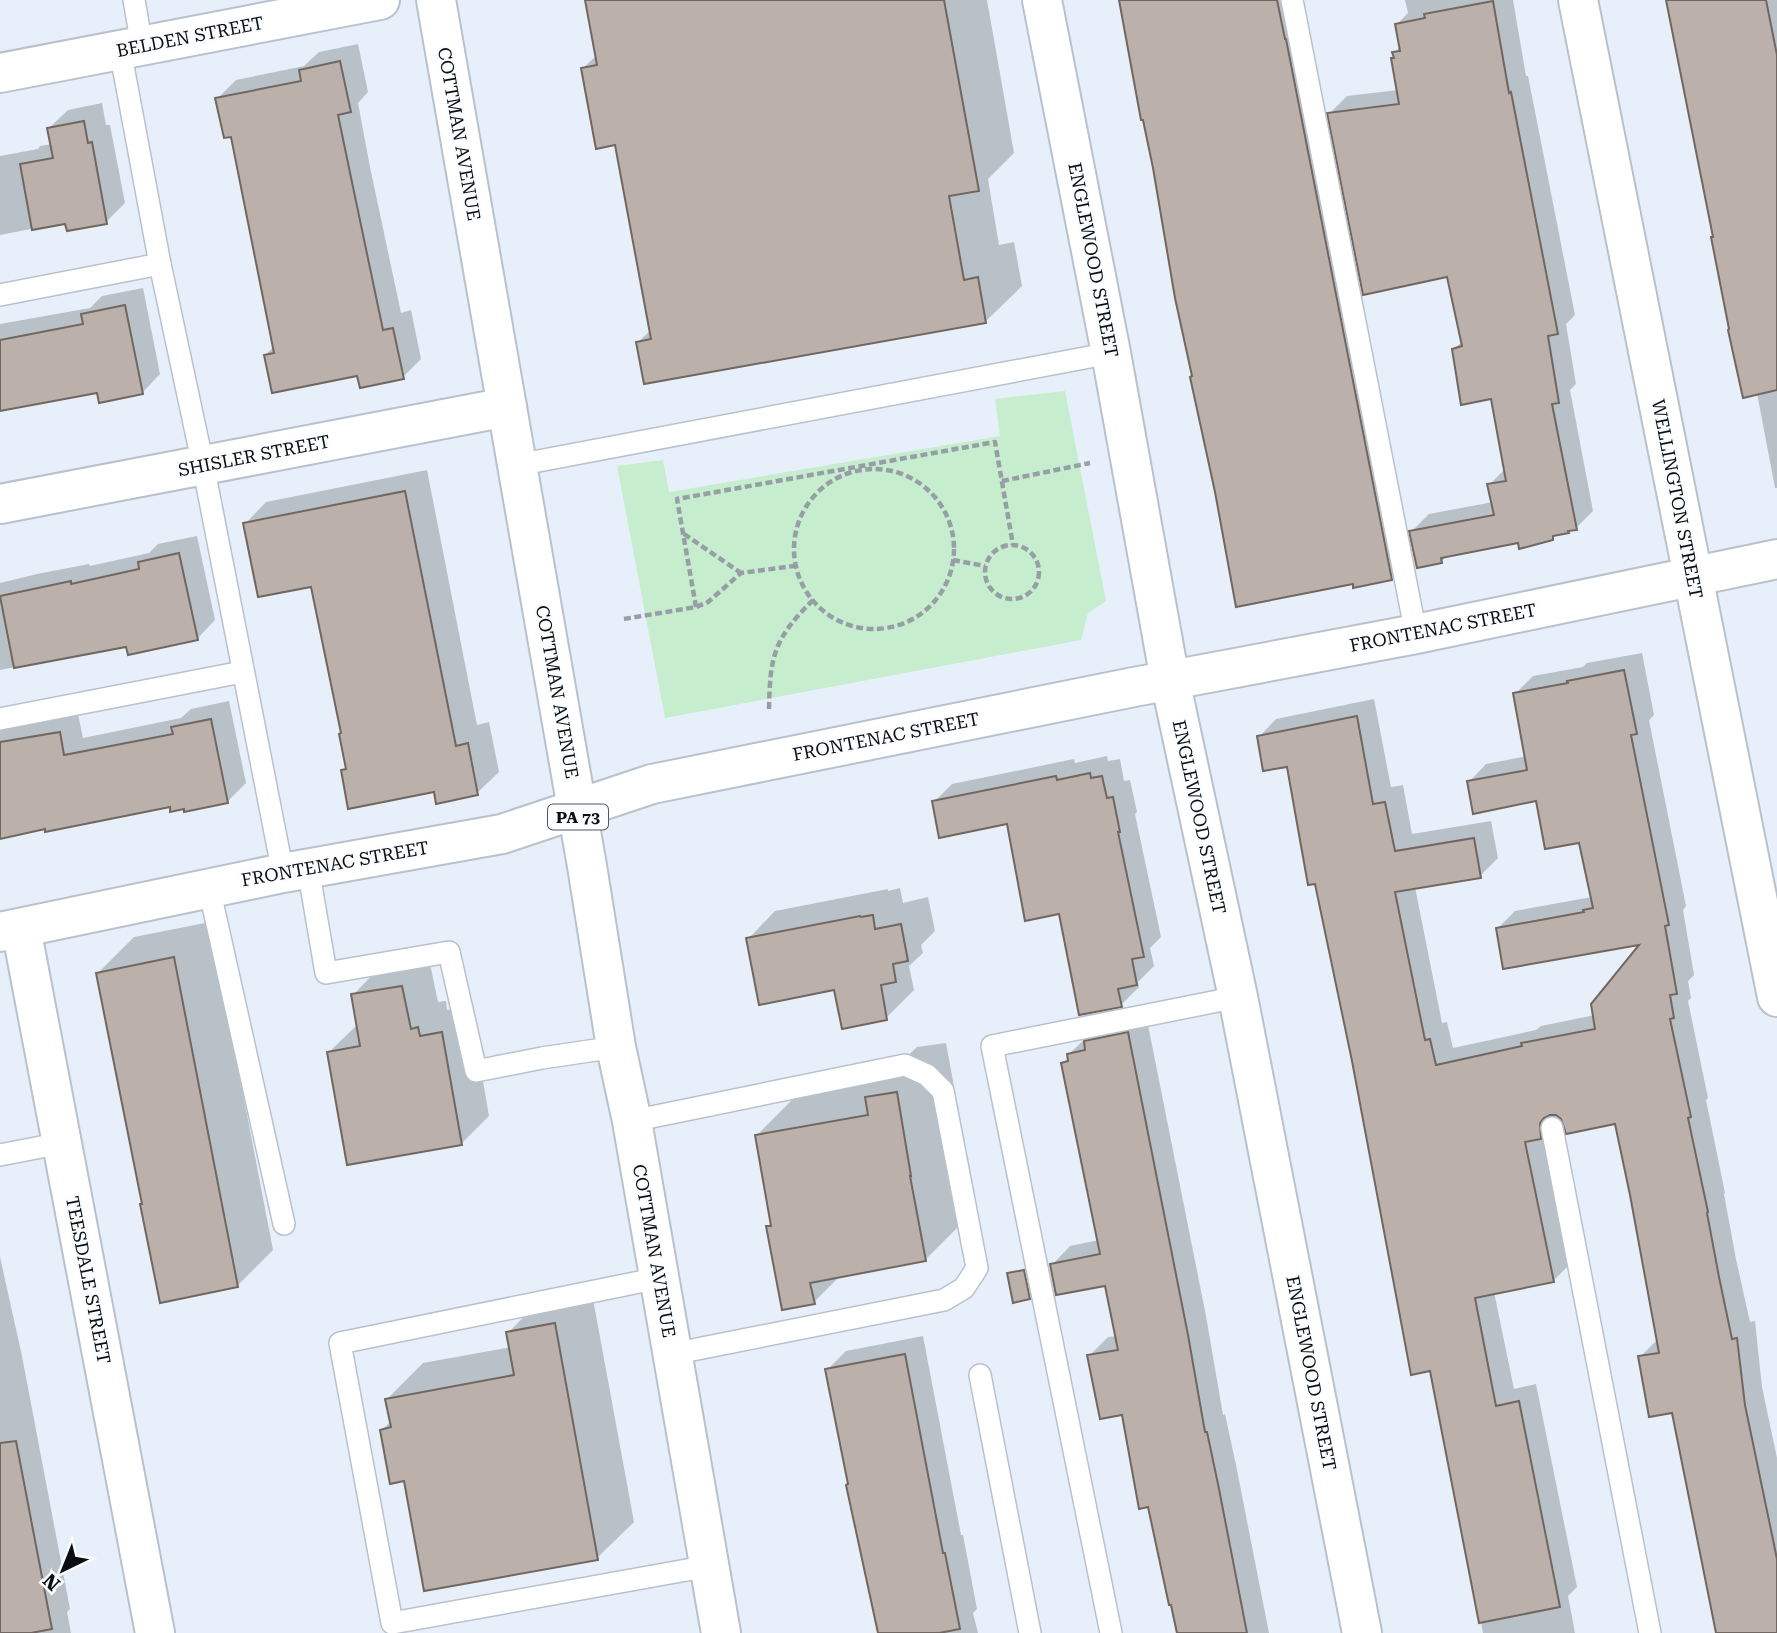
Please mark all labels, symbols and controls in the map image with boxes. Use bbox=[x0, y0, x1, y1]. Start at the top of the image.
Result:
street label: BELDEN STREET bbox=[114, 12, 265, 61]
street label: COTTMAN AVENUE bbox=[434, 45, 485, 222]
street label: ENGLEWOOD STREET bbox=[1064, 161, 1123, 359]
street label: WELLINGTON STREET bbox=[1648, 398, 1707, 600]
street label: SHISLER STREET bbox=[176, 430, 332, 481]
street label: FRONTENAC STREET bbox=[1348, 599, 1538, 656]
street label: COTTMAN AVENUE bbox=[532, 603, 583, 780]
street label: FRONTENAC STREET bbox=[791, 708, 981, 765]
street label: ENGLEWOOD STREET bbox=[1169, 718, 1230, 916]
road number: PA 73 bbox=[548, 804, 608, 830]
street label: FRONTENAC STREET bbox=[240, 837, 430, 890]
street label: COTTMAN AVENUE bbox=[629, 1162, 680, 1339]
street label: TEESDALE STREET bbox=[62, 1194, 115, 1365]
street label: ENGLEWOOD STREET bbox=[1282, 1274, 1341, 1472]
north arrow bbox=[28, 1535, 98, 1605]
text: N bbox=[38, 1568, 65, 1595]

